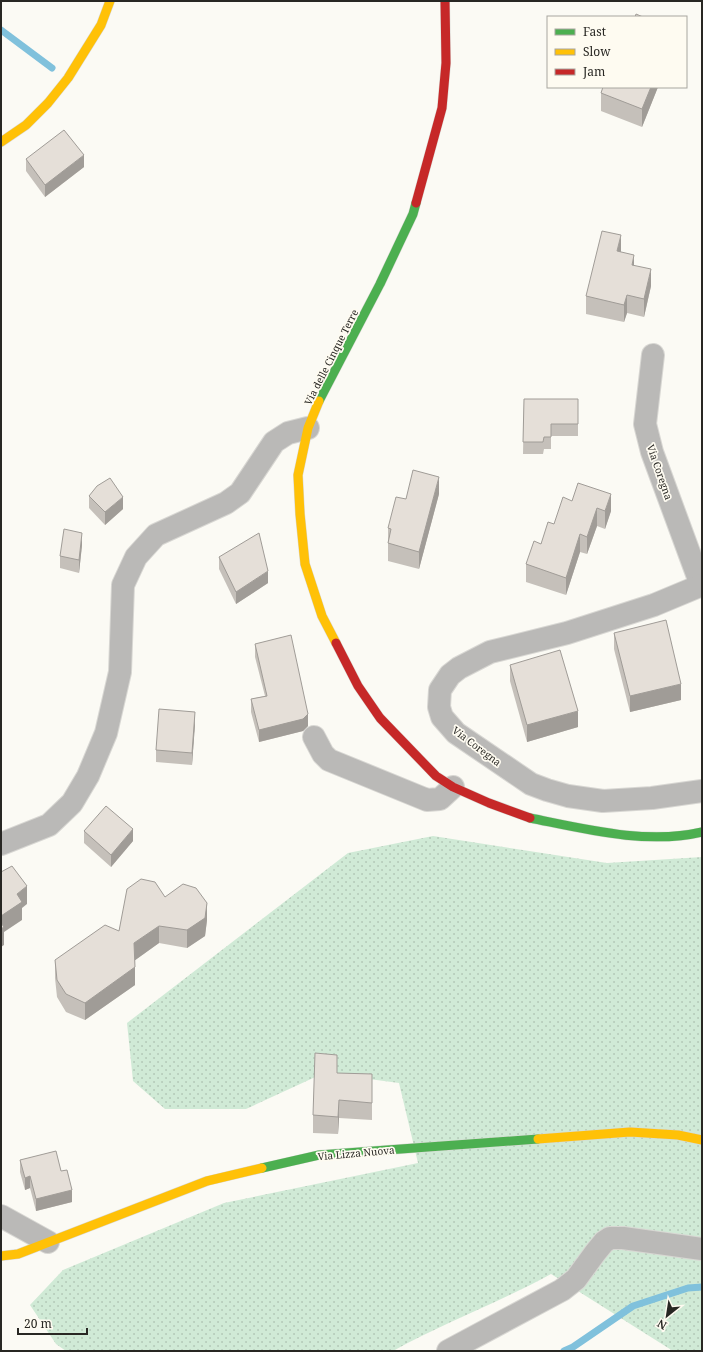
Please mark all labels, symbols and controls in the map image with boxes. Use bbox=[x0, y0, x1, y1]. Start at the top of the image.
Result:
legend bbox=[547, 16, 687, 88]
text: Fast bbox=[583, 23, 606, 40]
text: Slow bbox=[583, 43, 611, 60]
text: Jam bbox=[582, 63, 605, 80]
street label: Via delle Cinque Terre bbox=[301, 307, 361, 407]
street label: Via Coregna bbox=[644, 442, 676, 502]
street label: Via Coregna bbox=[450, 723, 505, 769]
street label: Via Lizza Nuova bbox=[317, 1143, 395, 1163]
north arrow bbox=[647, 1296, 687, 1336]
scale bar bbox=[18, 1310, 87, 1336]
text: 20 m bbox=[24, 1315, 52, 1332]
text: N bbox=[654, 1316, 669, 1334]

